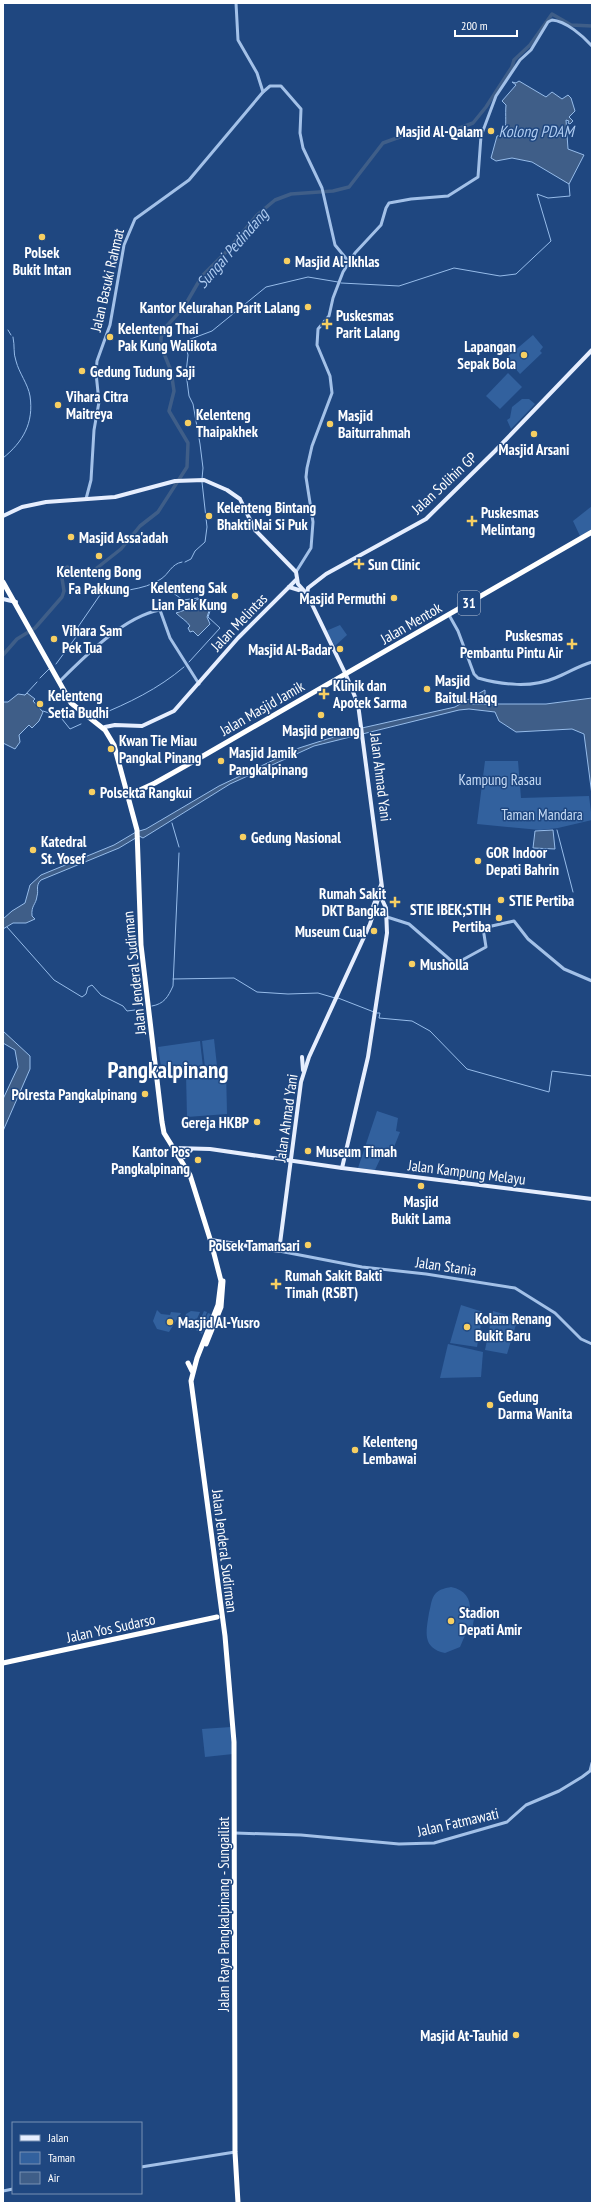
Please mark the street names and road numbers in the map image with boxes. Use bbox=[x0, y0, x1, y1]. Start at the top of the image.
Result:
street label: Jalan Basuki Rahmat bbox=[86, 226, 128, 334]
street label: Jalan Solihin GP bbox=[407, 448, 481, 519]
street label: Jalan Melintas bbox=[206, 589, 271, 656]
road number: 31 bbox=[458, 591, 480, 615]
street label: Jalan Mentok bbox=[376, 598, 445, 649]
street label: Jalan Masjid Jamik bbox=[216, 676, 308, 740]
street label: Jalan Ahmad Yani bbox=[366, 731, 396, 822]
street label: Jalan Jenderal Sudirman bbox=[118, 910, 150, 1037]
street label: Jalan Ahmad Yani bbox=[270, 1073, 302, 1164]
street label: Jalan Kampung Melayu bbox=[406, 1155, 527, 1189]
street label: Jalan Stania bbox=[413, 1252, 478, 1280]
street label: Jalan Jenderal Sudirman bbox=[208, 1487, 242, 1614]
street label: Jalan Yos Sudarso bbox=[64, 1609, 157, 1647]
street label: Jalan Fatmawati bbox=[414, 1803, 501, 1841]
street label: Jalan Raya Pangkalpinang - Sungailiat bbox=[214, 1817, 233, 2012]

